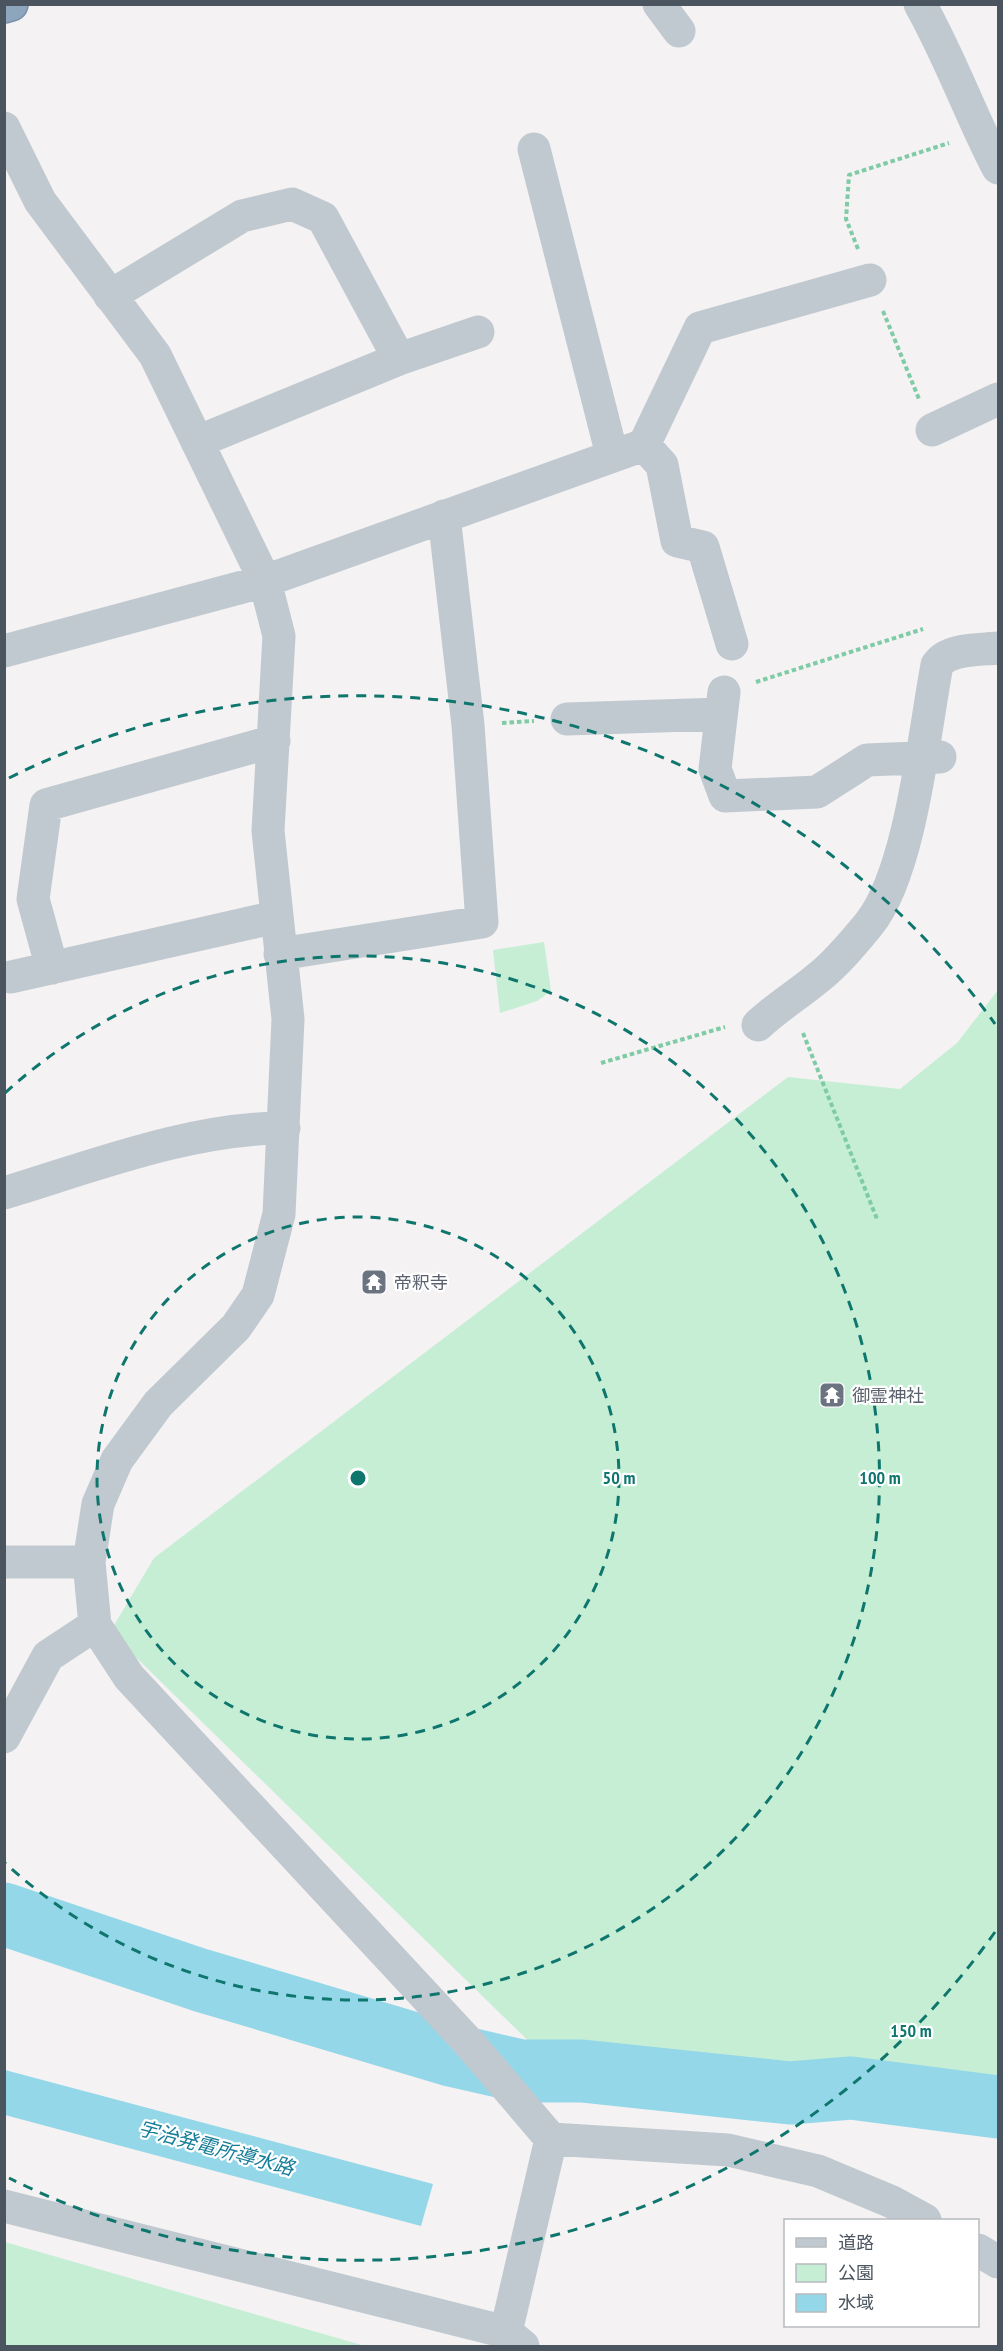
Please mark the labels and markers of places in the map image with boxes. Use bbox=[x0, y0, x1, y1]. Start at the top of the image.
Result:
temple icon: 帝釈寺 bbox=[359, 1267, 389, 1297]
place label: 帝釈寺 bbox=[394, 1271, 448, 1294]
temple icon: 御霊神社 bbox=[817, 1380, 847, 1410]
place label: 御霊神社 bbox=[852, 1384, 924, 1407]
centre of rings bbox=[348, 1468, 368, 1488]

